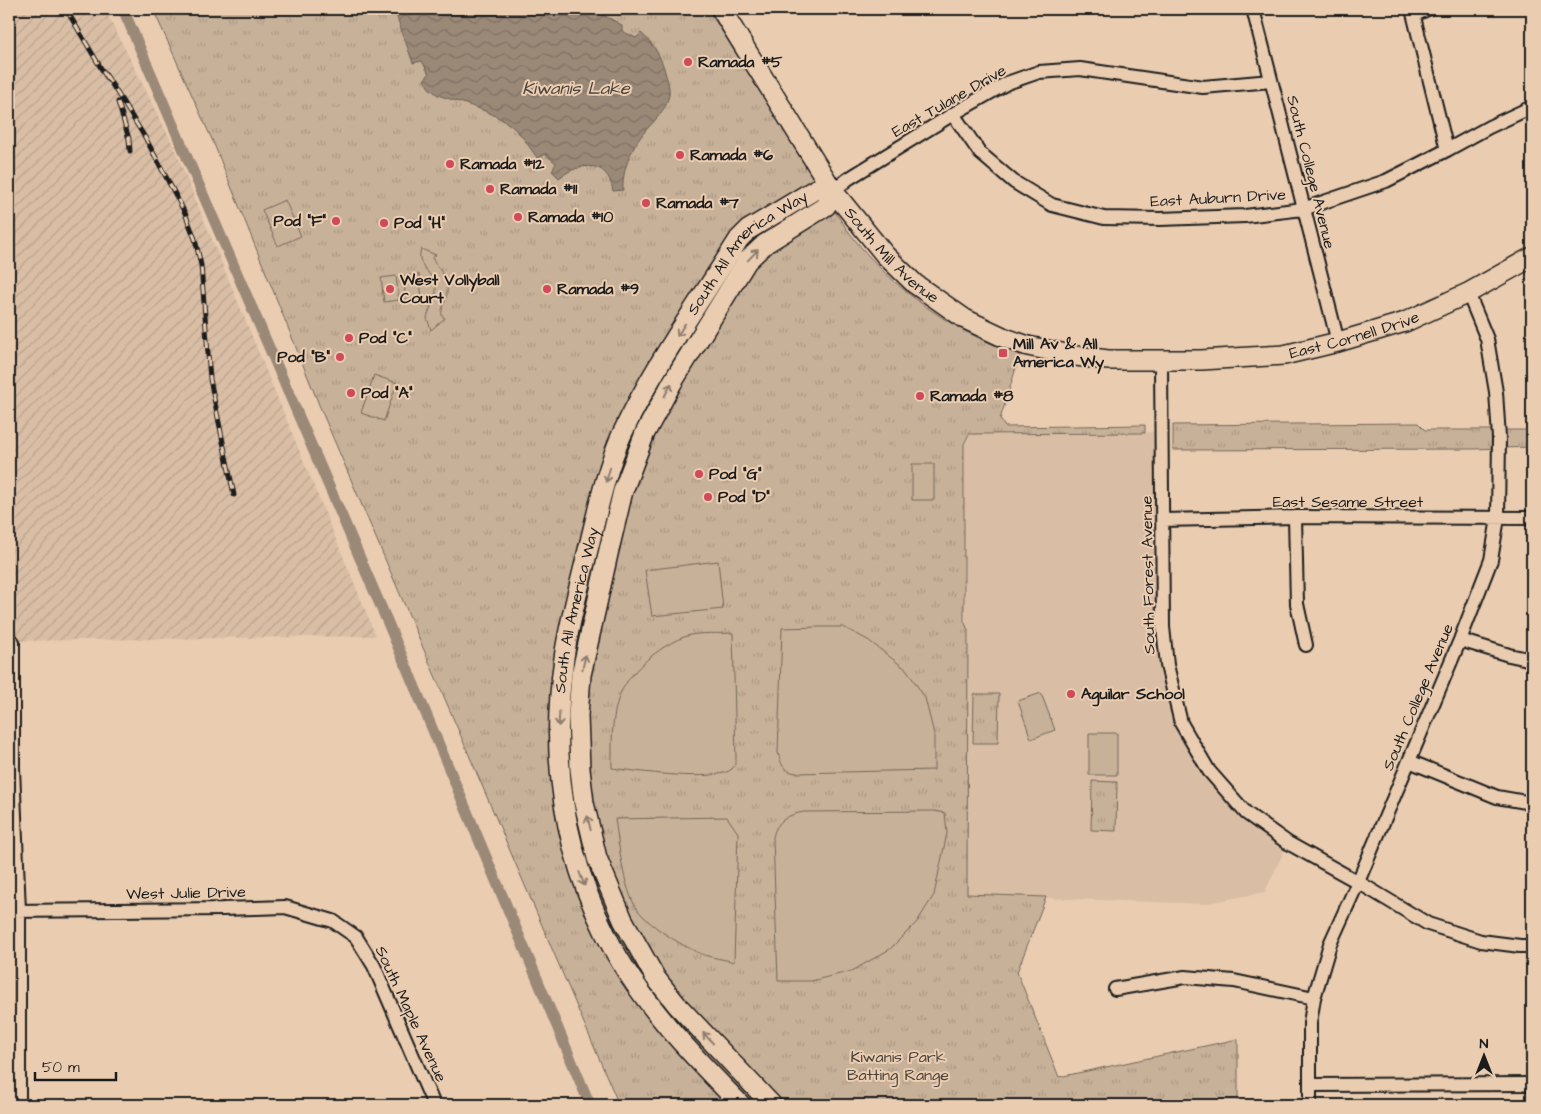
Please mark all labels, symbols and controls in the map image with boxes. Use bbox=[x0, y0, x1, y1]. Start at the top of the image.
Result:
place label: Ramada #5 bbox=[698, 51, 783, 73]
marker: Ramada #5 bbox=[682, 56, 694, 68]
street label: East Tulane Drive bbox=[888, 59, 1011, 143]
water label: Kiwanis Lake bbox=[522, 76, 631, 101]
street label: South College Avenue bbox=[1280, 93, 1341, 252]
place label: Ramada #6 bbox=[690, 144, 773, 166]
marker: Ramada #6 bbox=[674, 149, 686, 161]
place label: Ramada #12 bbox=[460, 153, 545, 175]
marker: Ramada #12 bbox=[444, 158, 456, 170]
place label: Ramada #11 bbox=[500, 178, 578, 200]
marker: Ramada #11 bbox=[484, 183, 496, 195]
street label: East Auburn Drive bbox=[1150, 183, 1287, 213]
street label: South All America Way bbox=[682, 185, 812, 319]
place label: Ramada #7 bbox=[656, 192, 739, 214]
marker: Ramada #7 bbox=[640, 197, 652, 209]
street label: South Mill Avenue bbox=[839, 202, 944, 309]
place label: Ramada #10 bbox=[528, 206, 613, 228]
place label: Pod "F" bbox=[274, 210, 326, 232]
marker: Ramada #10 bbox=[512, 211, 524, 223]
place label: Pod "H" bbox=[394, 212, 445, 234]
marker: Pod "F" bbox=[330, 215, 342, 227]
marker: Pod "H" bbox=[378, 217, 390, 229]
one-way arrow bbox=[747, 249, 759, 262]
place label: West Vollyball Court bbox=[399, 269, 500, 309]
place label: Ramada #9 bbox=[557, 278, 639, 300]
marker: West Vollyball Court bbox=[384, 283, 396, 295]
marker: Ramada #9 bbox=[541, 283, 553, 295]
street label: East Cornell Drive bbox=[1287, 306, 1423, 364]
one-way arrow bbox=[676, 323, 686, 337]
place label: Pod "C" bbox=[359, 327, 412, 349]
marker: Pod "C" bbox=[343, 332, 355, 344]
place label: Mill Av & All America Wy bbox=[1013, 333, 1104, 374]
place label: Pod "B" bbox=[277, 346, 330, 368]
marker: Mill Av & All America Wy bbox=[997, 347, 1009, 359]
marker: Pod "B" bbox=[334, 351, 346, 363]
place label: Pod "A" bbox=[361, 382, 413, 404]
one-way arrow bbox=[663, 384, 673, 398]
place label: Ramada #8 bbox=[930, 385, 1014, 407]
marker: Pod "A" bbox=[345, 387, 357, 399]
marker: Ramada #8 bbox=[914, 390, 926, 402]
place label: Pod "G" bbox=[709, 463, 762, 485]
one-way arrow bbox=[602, 466, 612, 482]
marker: Pod "G" bbox=[693, 468, 705, 480]
place label: Pod "D" bbox=[718, 486, 770, 508]
marker: Pod "D" bbox=[702, 491, 714, 503]
street label: East Sesame Street bbox=[1273, 491, 1424, 513]
street label: South Forest Avenue bbox=[1136, 495, 1160, 655]
street label: South All America Way bbox=[549, 525, 605, 694]
street label: South College Avenue bbox=[1377, 620, 1460, 774]
one-way arrow bbox=[580, 654, 589, 670]
place label: Aguilar School bbox=[1081, 683, 1185, 707]
marker: Aguilar School bbox=[1065, 688, 1077, 700]
one-way arrow bbox=[554, 711, 563, 727]
one-way arrow bbox=[584, 816, 593, 832]
one-way arrow bbox=[578, 871, 587, 886]
street label: West Julie Drive bbox=[126, 881, 246, 905]
street label: South Maple Avenue bbox=[370, 942, 452, 1086]
one-way arrow bbox=[702, 1032, 714, 1045]
north arrow bbox=[1458, 1032, 1508, 1082]
text: N bbox=[1480, 1034, 1489, 1054]
park label: Kiwanis Park Batting Range bbox=[847, 1046, 949, 1087]
scale bar bbox=[35, 1049, 116, 1081]
text: 50 m bbox=[42, 1057, 80, 1078]

